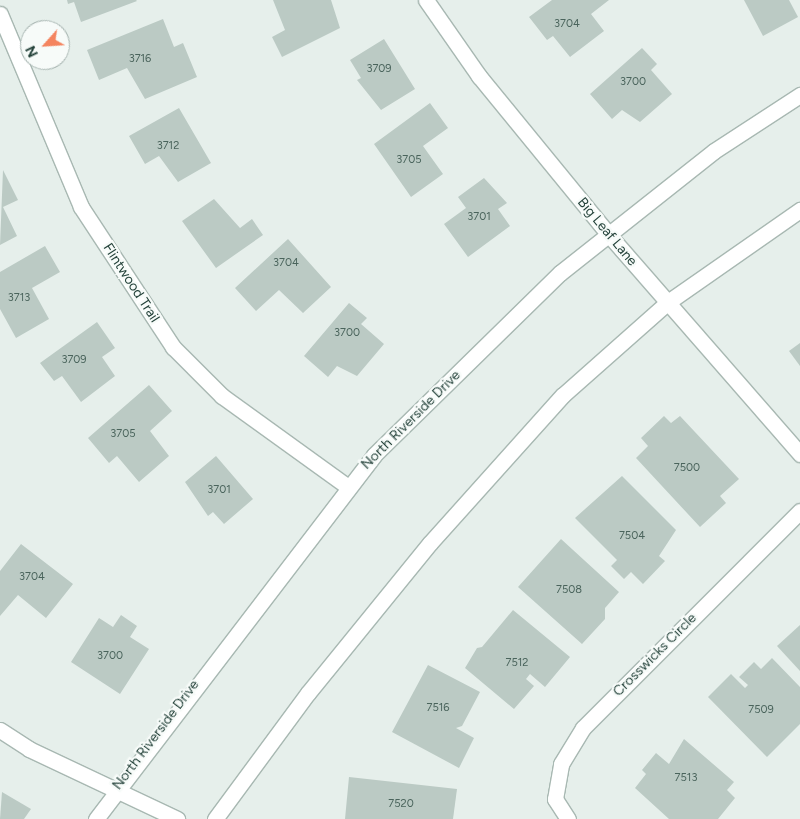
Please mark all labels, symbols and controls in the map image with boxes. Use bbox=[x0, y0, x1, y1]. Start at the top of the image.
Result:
house number: 3704 bbox=[554, 17, 580, 31]
north arrow bbox=[20, 20, 70, 70]
text: N bbox=[22, 43, 42, 60]
house number: 3716 bbox=[129, 52, 151, 66]
house number: 3709 bbox=[366, 62, 392, 76]
house number: 3700 bbox=[620, 75, 646, 89]
house number: 3712 bbox=[157, 139, 179, 153]
house number: 3705 bbox=[396, 153, 422, 167]
street label: Big Leaf Lane bbox=[574, 194, 640, 270]
house number: 3701 bbox=[467, 210, 491, 224]
street label: Flintwood Trail bbox=[99, 240, 163, 326]
house number: 3704 bbox=[273, 256, 299, 270]
house number: 3713 bbox=[8, 291, 30, 305]
house number: 3700 bbox=[334, 326, 360, 340]
house number: 3709 bbox=[61, 353, 87, 367]
street label: North Riverside Drive bbox=[358, 367, 464, 473]
house number: 3705 bbox=[110, 427, 136, 441]
house number: 7500 bbox=[674, 461, 700, 475]
house number: 3701 bbox=[207, 483, 231, 497]
house number: 7504 bbox=[619, 529, 645, 543]
house number: 3704 bbox=[19, 570, 45, 584]
house number: 7508 bbox=[556, 583, 582, 597]
street label: Crosswicks Circle bbox=[610, 610, 700, 700]
house number: 3700 bbox=[97, 649, 123, 663]
house number: 7512 bbox=[506, 656, 528, 670]
street label: North Riverside Drive bbox=[109, 677, 203, 793]
house number: 7516 bbox=[426, 701, 450, 715]
house number: 7509 bbox=[748, 703, 774, 717]
house number: 7513 bbox=[675, 771, 697, 785]
house number: 7520 bbox=[388, 797, 414, 811]

